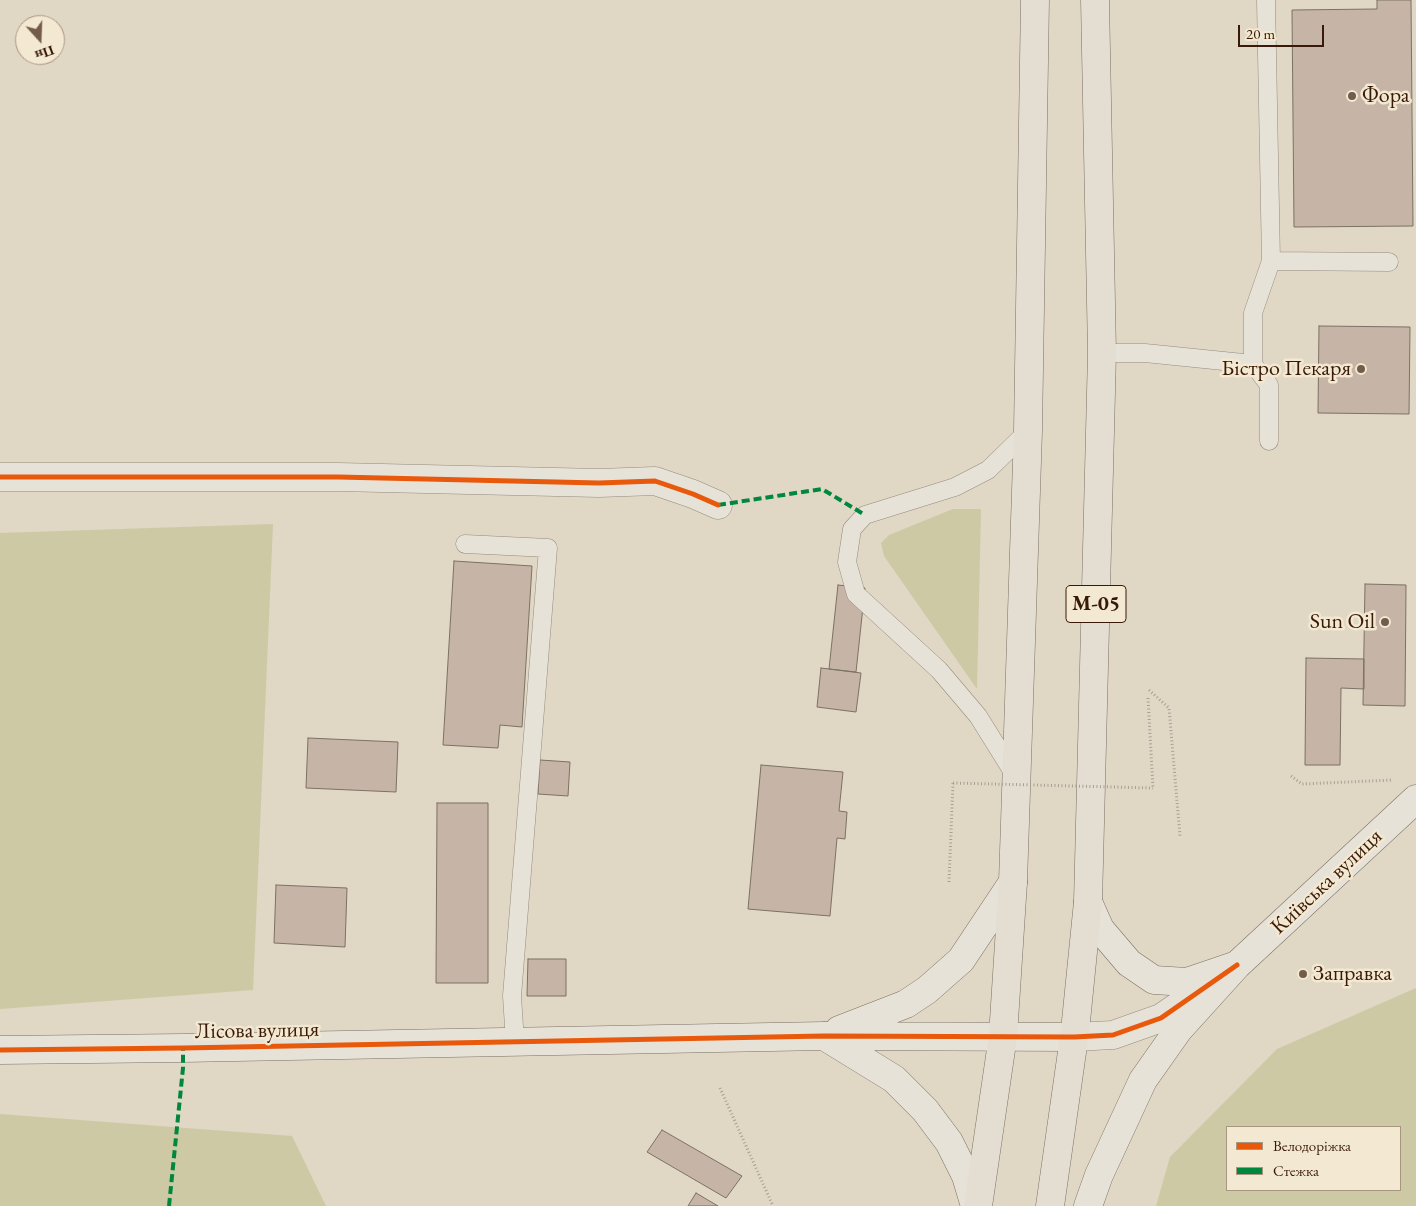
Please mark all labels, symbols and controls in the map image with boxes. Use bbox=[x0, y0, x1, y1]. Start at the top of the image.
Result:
north arrow bbox=[15, 15, 65, 65]
scale bar bbox=[1241, 15, 1327, 47]
text: 20 m bbox=[1246, 24, 1275, 43]
text: Пн bbox=[33, 41, 57, 65]
place label: Фора bbox=[1362, 83, 1409, 109]
marker: Фора bbox=[1346, 90, 1358, 102]
place label: Бістро Пекаря bbox=[1221, 356, 1351, 382]
marker: Бістро Пекаря bbox=[1355, 363, 1367, 375]
road number: М-05 bbox=[1066, 586, 1126, 622]
place label: Sun Oil bbox=[1310, 609, 1375, 635]
marker: Sun Oil bbox=[1379, 616, 1391, 628]
street label: Київська вулиця bbox=[1266, 824, 1388, 940]
place label: Заправка bbox=[1313, 961, 1392, 987]
marker: Заправка bbox=[1297, 968, 1309, 980]
street label: Лісова вулиця bbox=[195, 1017, 319, 1045]
legend bbox=[1226, 1126, 1401, 1191]
text: Велодоріжка bbox=[1273, 1136, 1351, 1155]
text: Стежка bbox=[1273, 1161, 1319, 1180]

